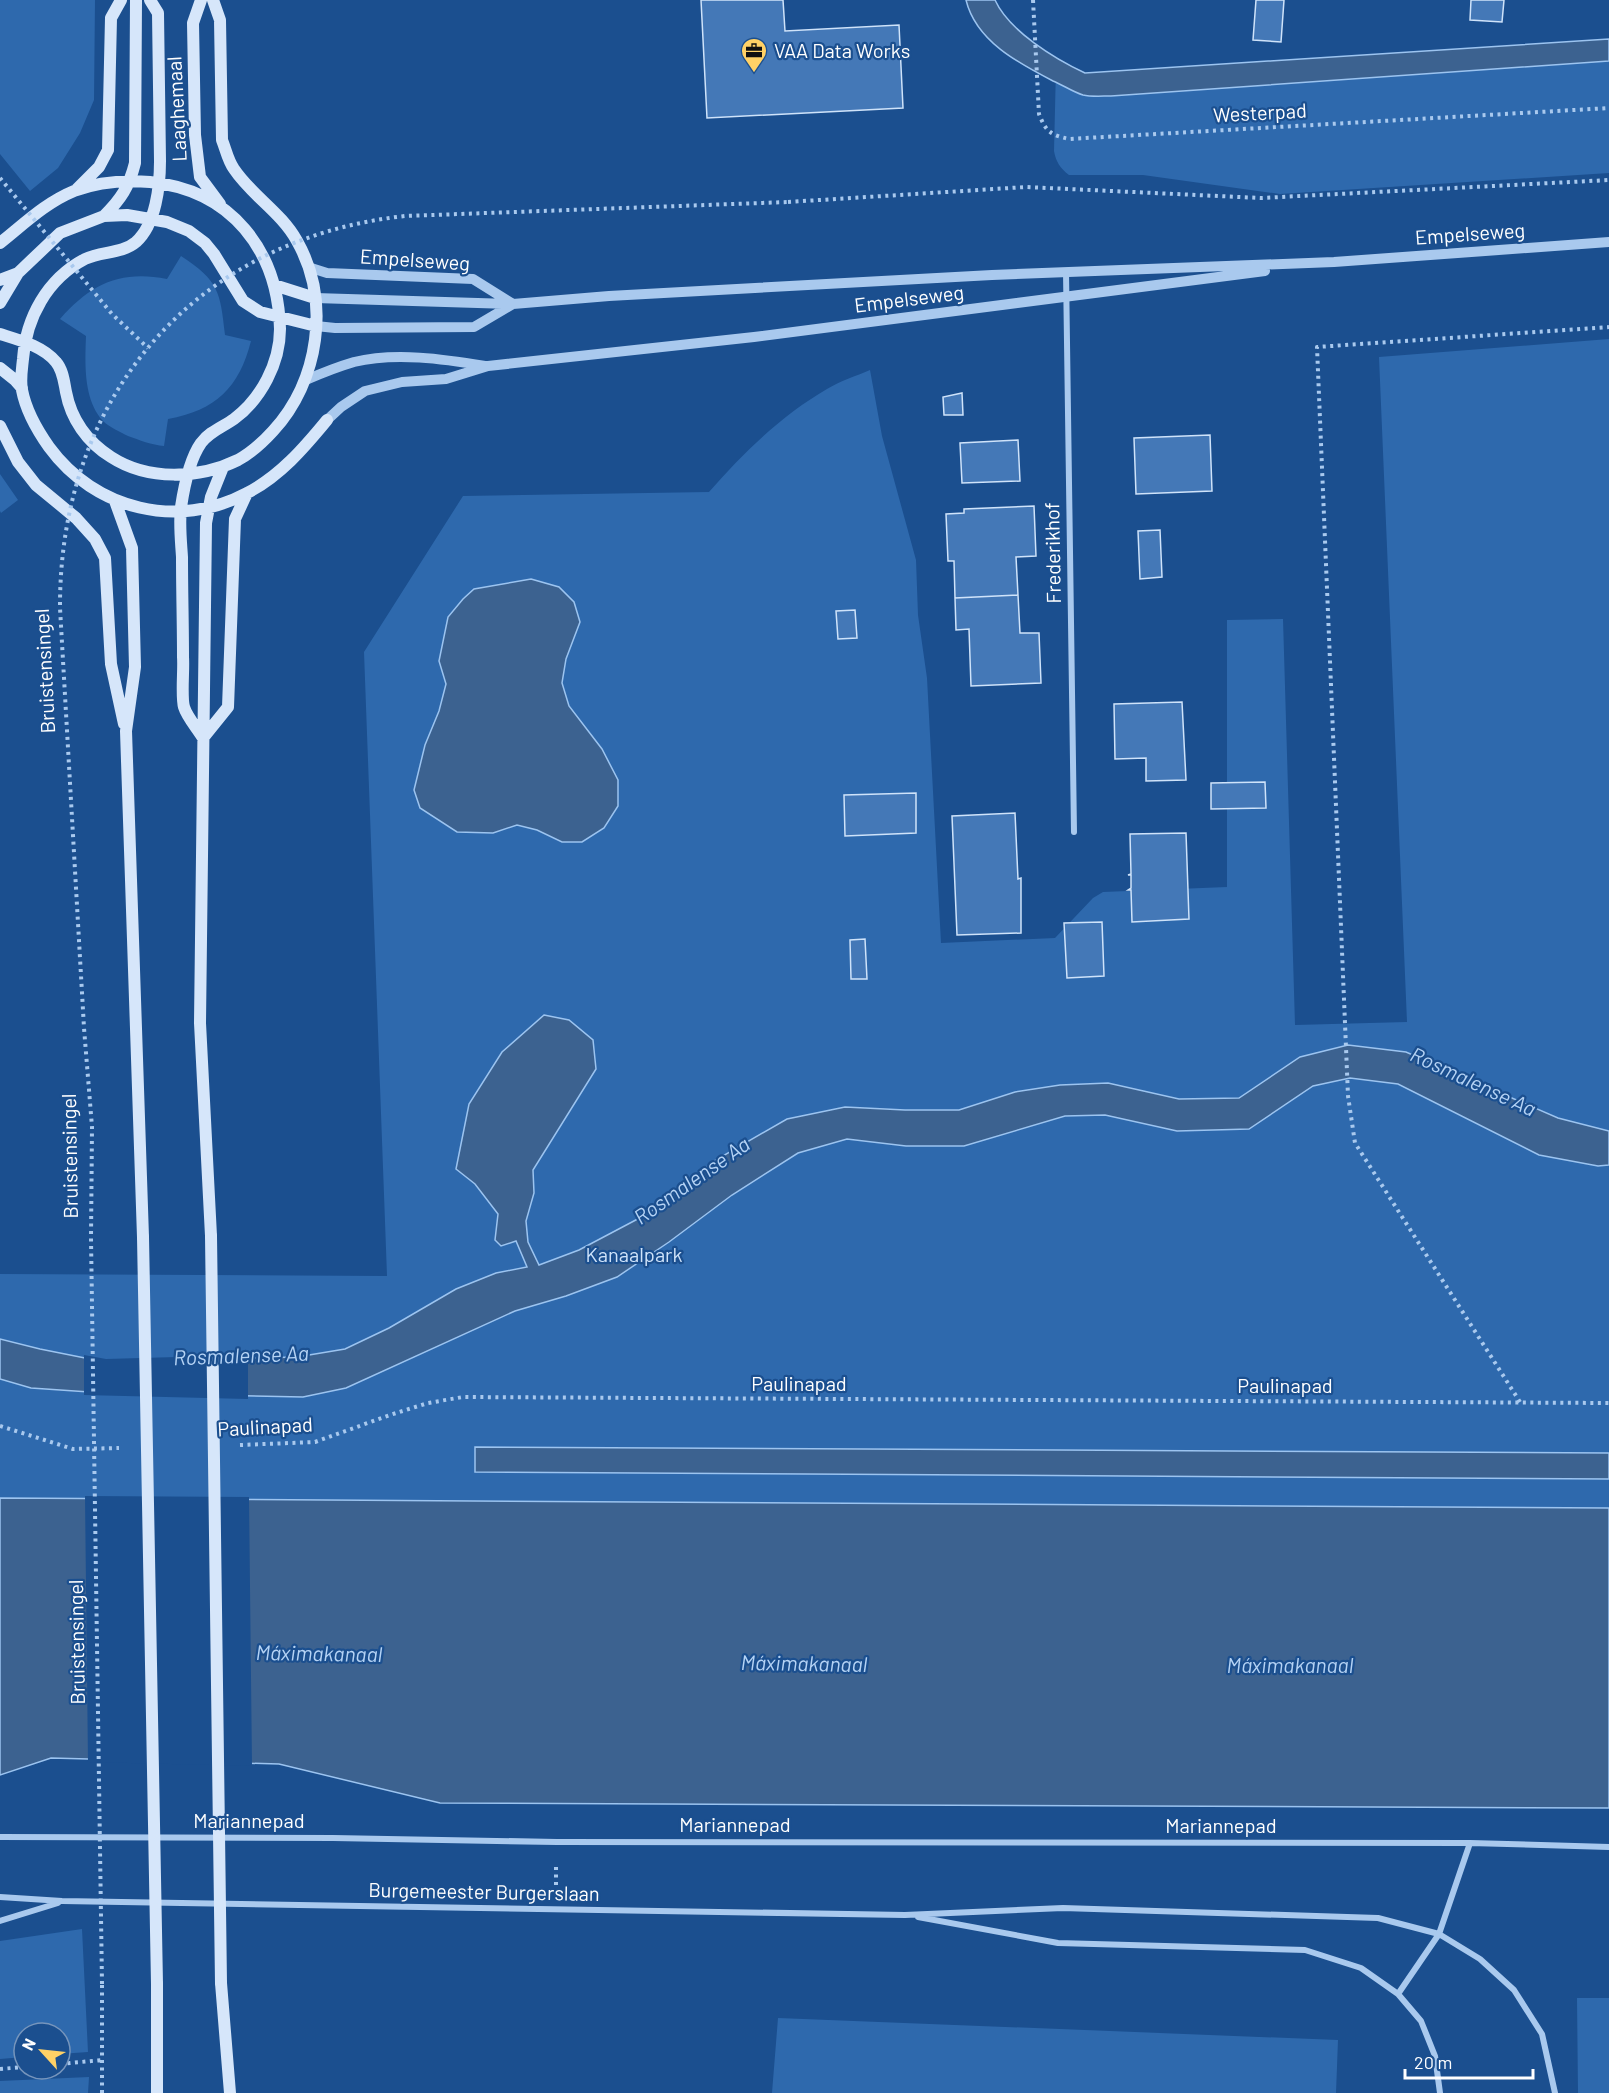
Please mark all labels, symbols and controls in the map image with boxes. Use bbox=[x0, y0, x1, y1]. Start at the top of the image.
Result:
office icon: VAA Data Works bbox=[739, 36, 769, 74]
place label: VAA Data Works bbox=[774, 38, 910, 62]
street label: Laaghemaal bbox=[161, 56, 191, 162]
street label: Westerpad bbox=[1213, 98, 1307, 126]
street label: Empelseweg bbox=[1414, 217, 1526, 249]
street label: Empelseweg bbox=[359, 243, 471, 275]
street label: Empelseweg bbox=[853, 279, 965, 317]
street label: Frederikhof bbox=[1039, 502, 1065, 604]
street label: Bruistensingel bbox=[29, 608, 59, 734]
water label: Rosmalense Aa bbox=[1407, 1041, 1540, 1121]
street label: Bruistensingel bbox=[56, 1093, 82, 1219]
water label: Rosmalense Aa bbox=[628, 1131, 754, 1229]
park label: Kanaalpark bbox=[586, 1242, 682, 1266]
water label: Rosmalense Aa bbox=[173, 1340, 309, 1369]
street label: Paulinapad bbox=[751, 1371, 847, 1395]
street label: Paulinapad bbox=[1237, 1373, 1333, 1397]
street label: Paulinapad bbox=[217, 1412, 313, 1440]
street label: Bruistensingel bbox=[63, 1579, 89, 1705]
water label: Máximakanaal bbox=[255, 1639, 383, 1666]
water label: Máximakanaal bbox=[740, 1649, 868, 1676]
water label: Máximakanaal bbox=[1227, 1652, 1354, 1677]
street label: Mariannepad bbox=[193, 1808, 305, 1832]
street label: Mariannepad bbox=[679, 1812, 791, 1836]
street label: Mariannepad bbox=[1165, 1813, 1277, 1837]
street label: Burgemeester Burgerslaan bbox=[368, 1877, 600, 1905]
north arrow bbox=[12, 2021, 72, 2081]
text: N bbox=[17, 2035, 39, 2053]
scale bar bbox=[1405, 2042, 1532, 2080]
text: 20 m bbox=[1414, 2051, 1452, 2073]

